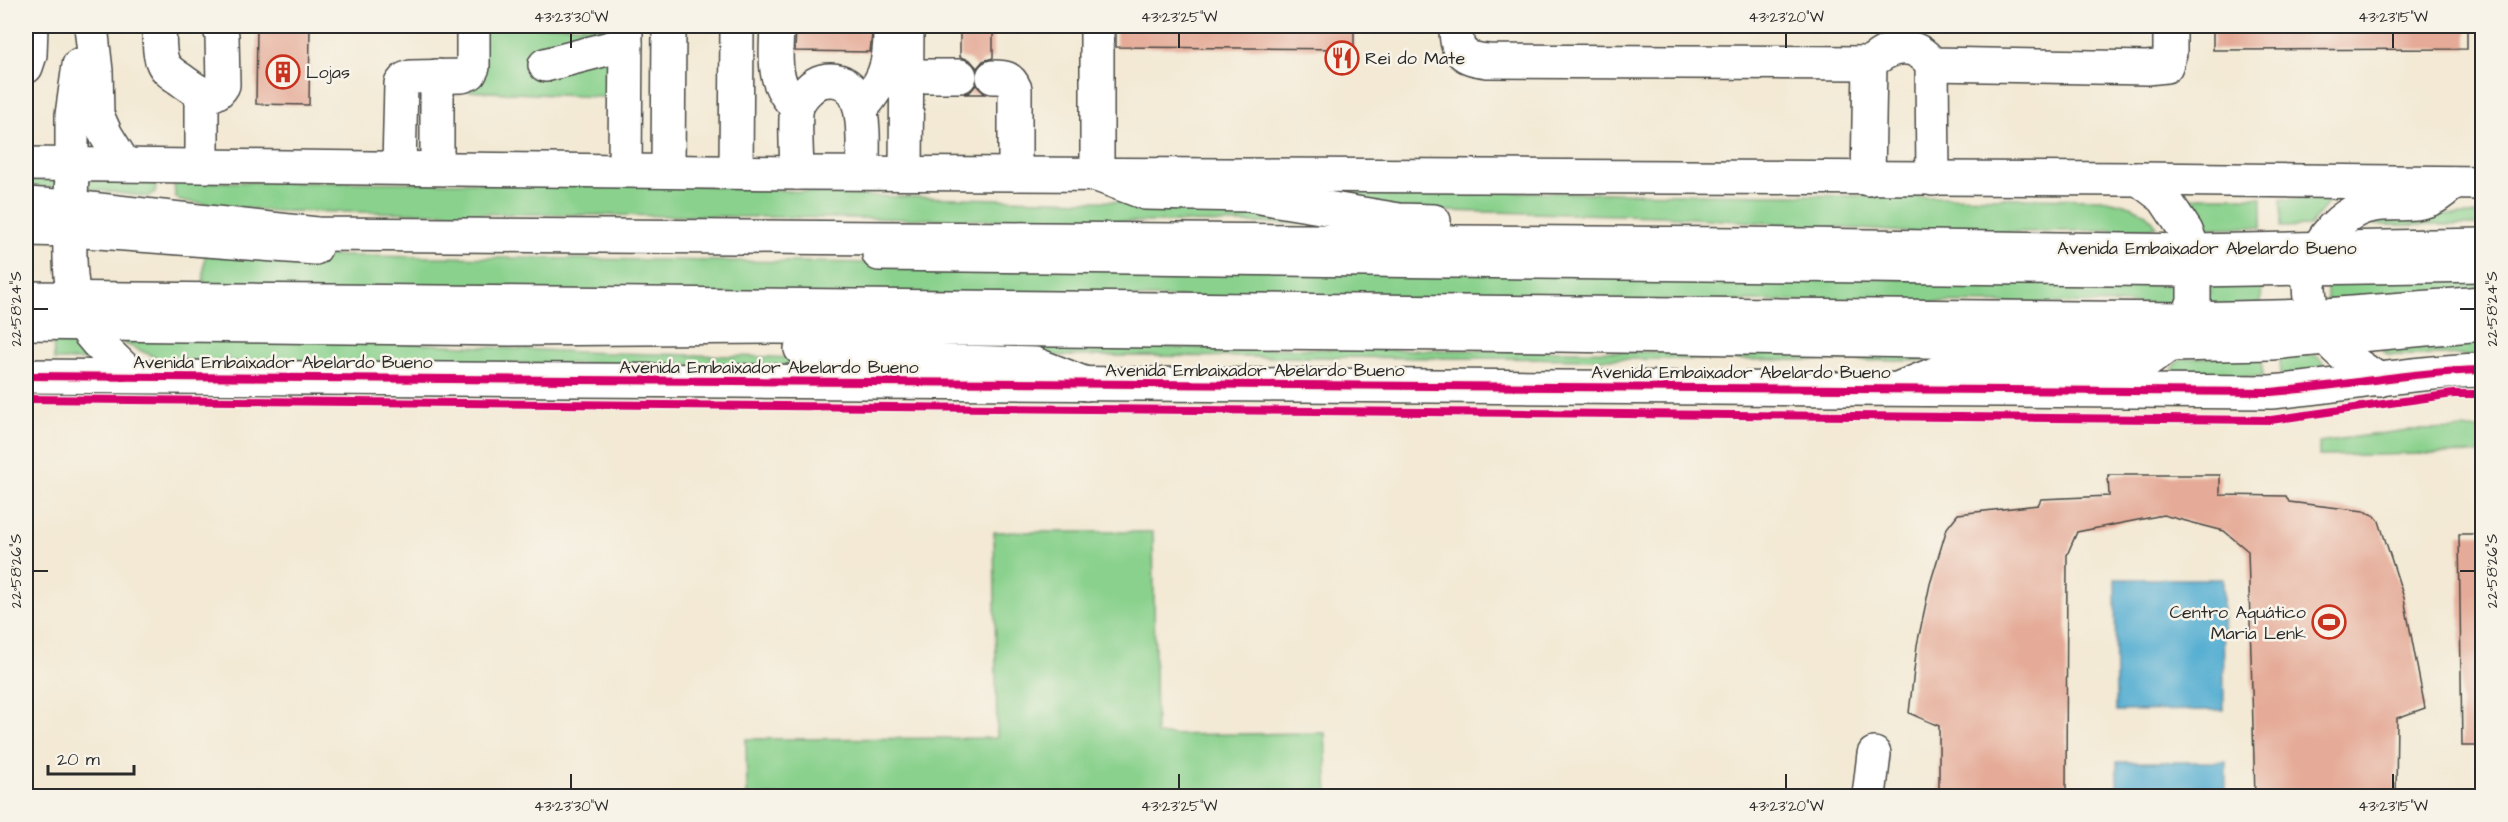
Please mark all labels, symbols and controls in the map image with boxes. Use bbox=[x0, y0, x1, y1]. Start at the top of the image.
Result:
text: 43°23'30"W bbox=[534, 7, 608, 28]
text: 43°23'25"W bbox=[1141, 7, 1217, 28]
text: 43°23'20"W bbox=[1748, 7, 1824, 28]
text: 43°23'15"W bbox=[2358, 7, 2428, 28]
restaurant icon: Rei do Mate bbox=[1324, 40, 1360, 76]
place label: Rei do Mate bbox=[1365, 46, 1465, 71]
building icon: Lojas bbox=[265, 54, 301, 90]
place label: Lojas bbox=[306, 60, 350, 85]
street label: Avenida Embaixador Abelardo Bueno bbox=[2057, 236, 2357, 261]
text: 22°58'24"S bbox=[6, 271, 27, 347]
text: 22°58'24"S bbox=[2482, 271, 2503, 347]
street label: Avenida Embaixador Abelardo Bueno bbox=[133, 350, 433, 375]
street label: Avenida Embaixador Abelardo Bueno bbox=[619, 355, 919, 380]
street label: Avenida Embaixador Abelardo Bueno bbox=[1105, 358, 1405, 383]
street label: Avenida Embaixador Abelardo Bueno bbox=[1591, 360, 1891, 385]
text: 22°58'26"S bbox=[6, 533, 27, 608]
text: 22°58'26"S bbox=[2482, 533, 2503, 608]
place label: Centro Aquático Maria Lenk bbox=[2169, 600, 2306, 646]
sports icon: Centro Aquático Maria Lenk bbox=[2311, 604, 2347, 640]
scale bar bbox=[48, 738, 134, 776]
text: 20 m bbox=[57, 747, 100, 772]
text: 43°23'30"W bbox=[534, 796, 608, 817]
text: 43°23'25"W bbox=[1141, 796, 1217, 817]
text: 43°23'20"W bbox=[1748, 796, 1824, 817]
text: 43°23'15"W bbox=[2358, 796, 2428, 817]

